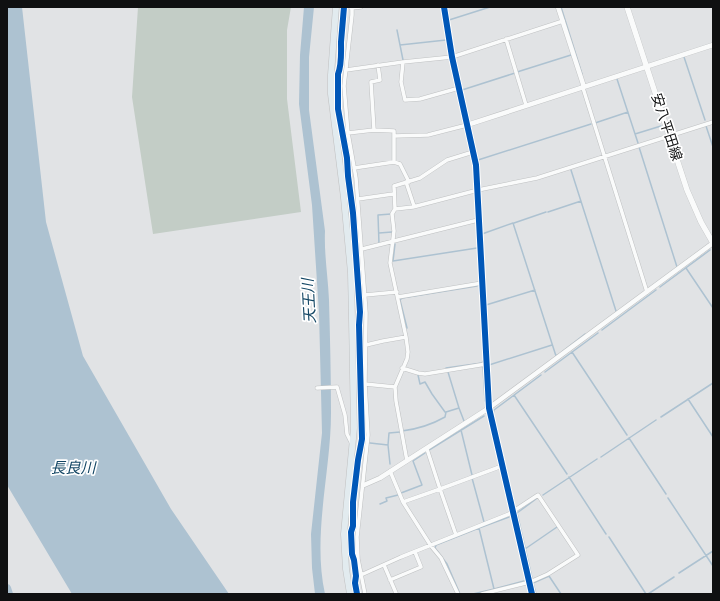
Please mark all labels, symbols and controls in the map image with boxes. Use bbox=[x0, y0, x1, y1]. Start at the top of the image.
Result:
street label: 安八平田線 bbox=[648, 91, 685, 163]
water label: 天王川 bbox=[299, 276, 319, 324]
water label: 長良川 bbox=[50, 459, 97, 477]

